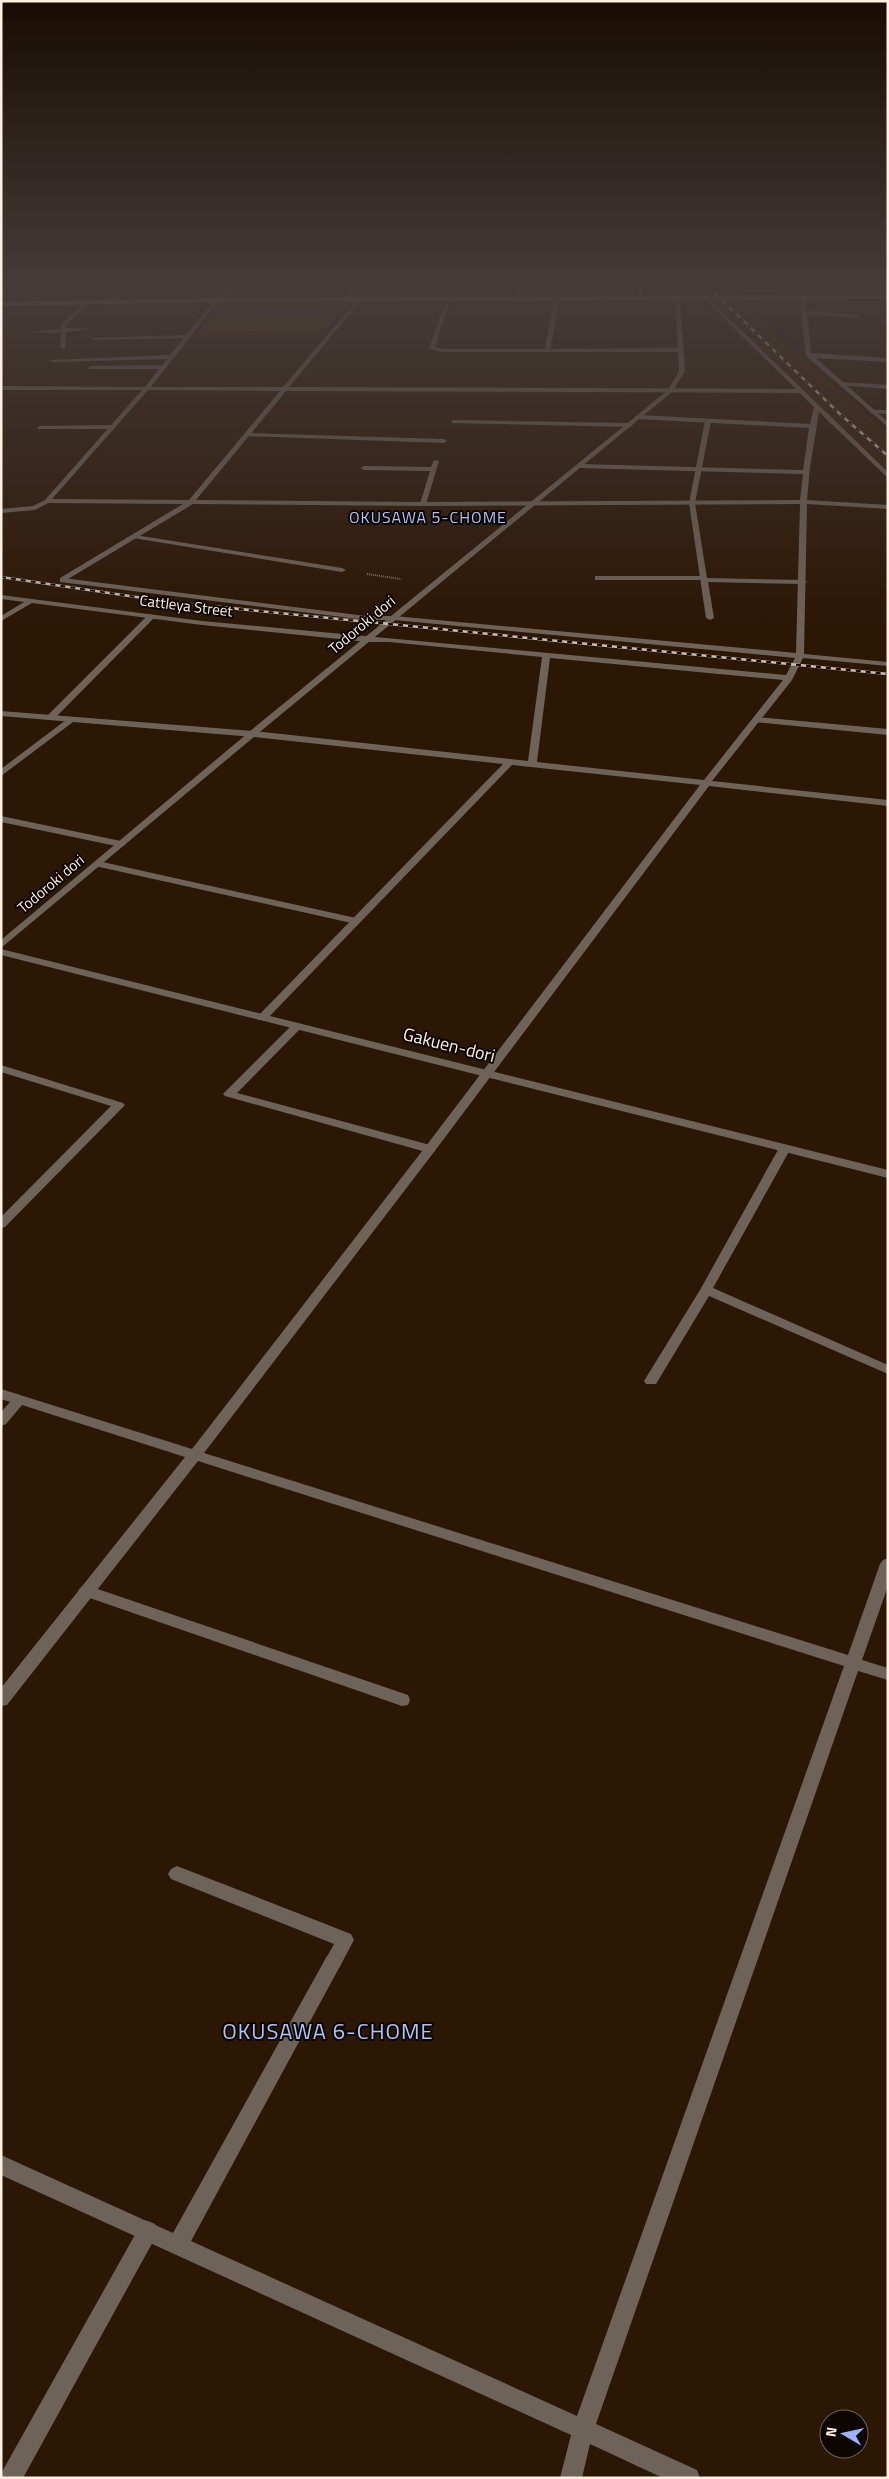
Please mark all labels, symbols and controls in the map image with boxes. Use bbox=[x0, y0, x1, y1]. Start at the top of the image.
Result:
district label: OKUSAWA 5-CHOME bbox=[349, 505, 507, 529]
street label: Cattleya Street bbox=[138, 588, 235, 623]
street label: Todoroki dori bbox=[323, 590, 400, 660]
street label: Todoroki dori bbox=[12, 849, 89, 919]
street label: Gakuen-dori bbox=[400, 1020, 498, 1069]
district label: OKUSAWA 6-CHOME bbox=[222, 2014, 434, 2048]
north arrow bbox=[819, 2409, 869, 2459]
text: N bbox=[820, 2425, 842, 2438]

